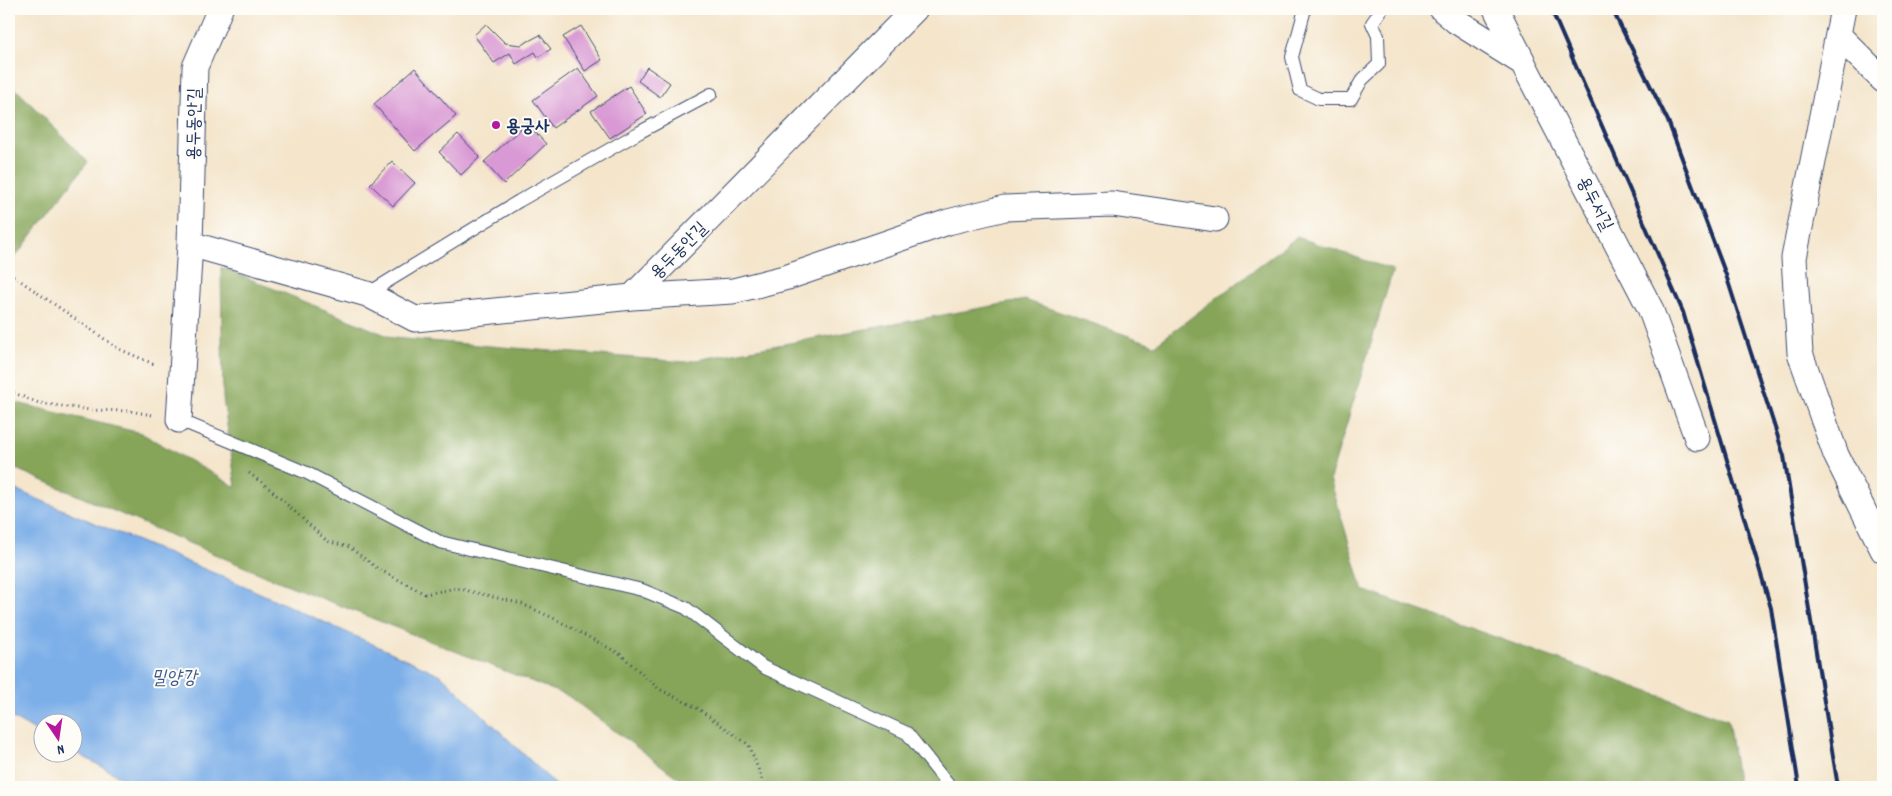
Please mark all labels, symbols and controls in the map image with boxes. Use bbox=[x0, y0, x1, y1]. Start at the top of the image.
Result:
street label: 용두동안길 bbox=[182, 87, 209, 160]
place label: 용궁사 bbox=[506, 115, 550, 140]
marker: 용궁사 bbox=[490, 119, 502, 131]
street label: 용두서길 bbox=[1569, 173, 1618, 236]
street label: 용두동안길 bbox=[645, 217, 715, 286]
water label: 밀양강 bbox=[151, 666, 200, 693]
north arrow bbox=[32, 714, 82, 764]
text: N bbox=[55, 738, 66, 759]

